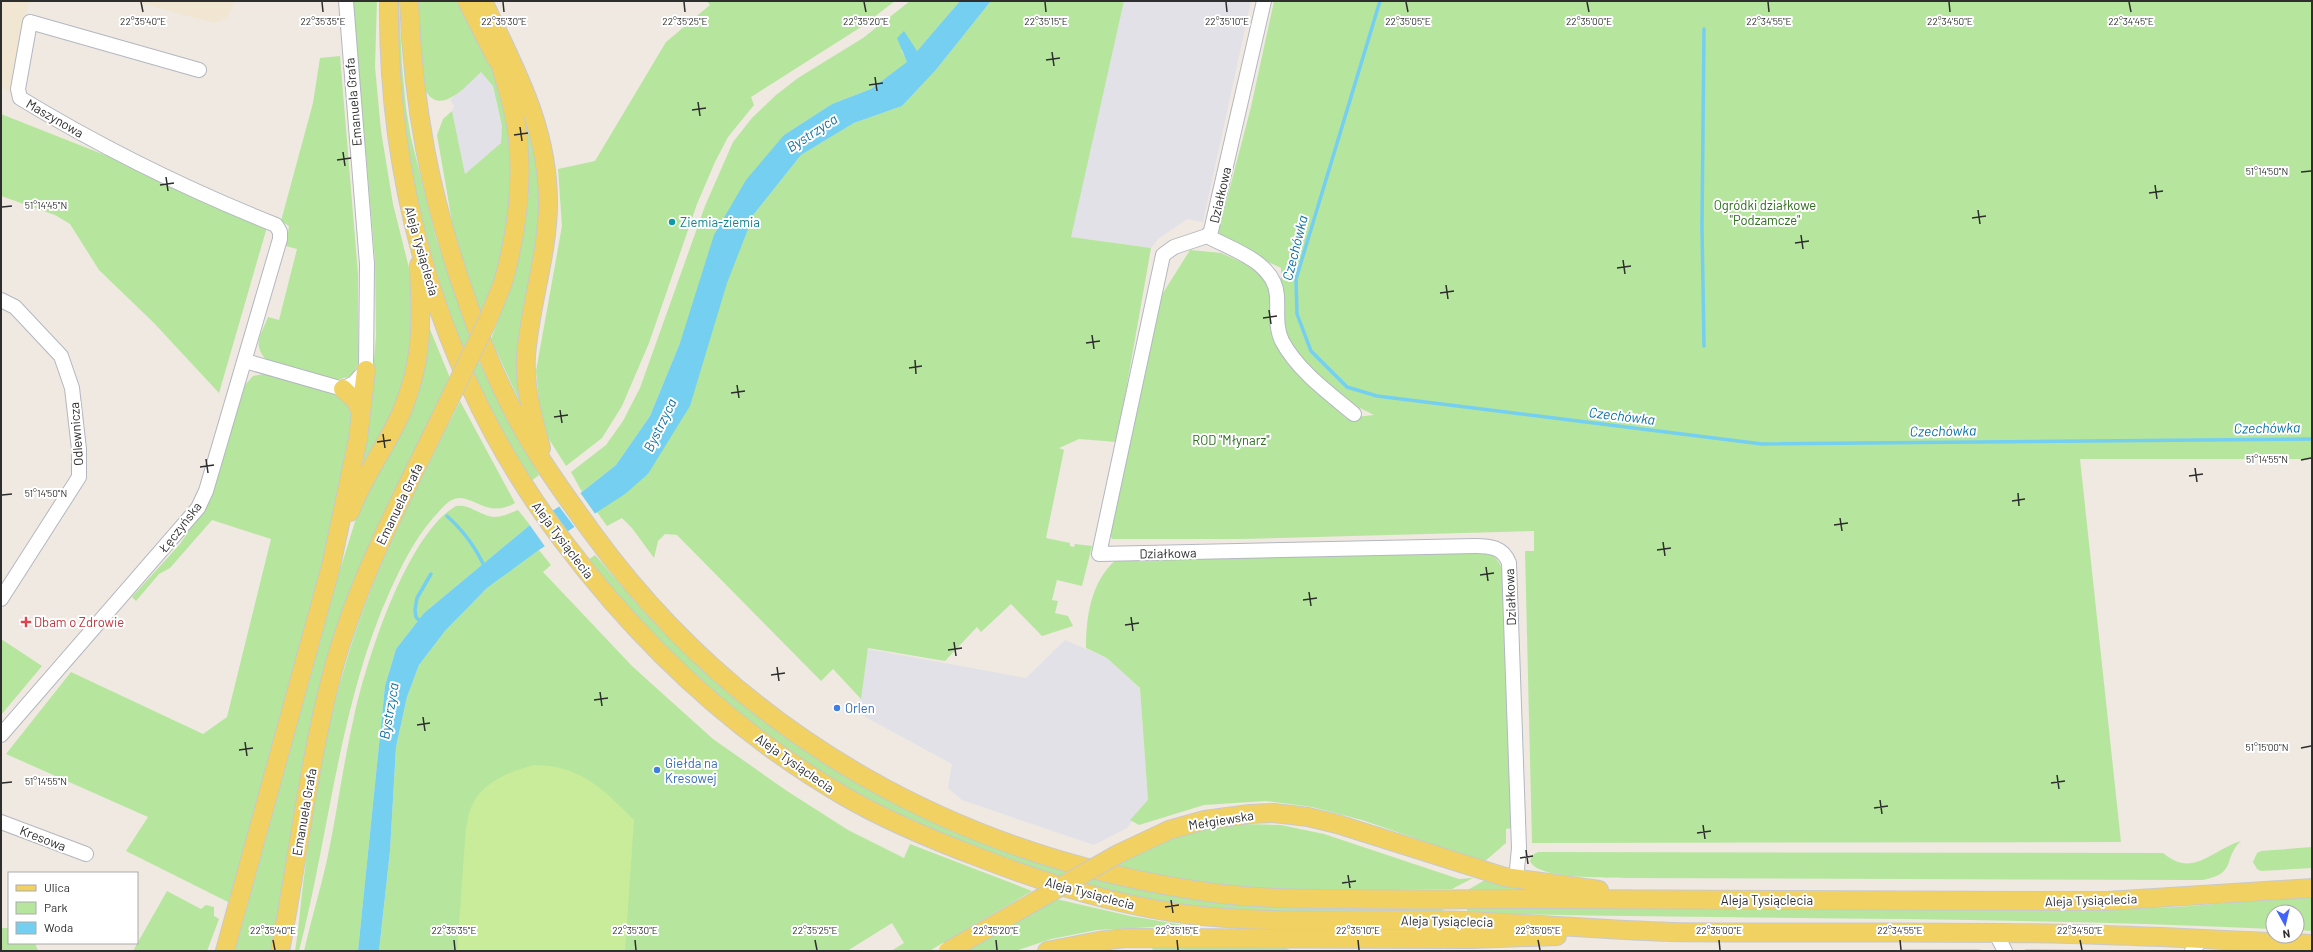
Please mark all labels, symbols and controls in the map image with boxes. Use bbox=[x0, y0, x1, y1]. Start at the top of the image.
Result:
text: 22°35'40"E bbox=[120, 15, 166, 27]
text: 22°35'35"E bbox=[300, 15, 346, 27]
text: 22°35'30"E bbox=[481, 15, 527, 27]
text: 22°35'25"E bbox=[662, 15, 708, 27]
text: 22°35'20"E bbox=[843, 15, 889, 27]
text: 22°35'15"E bbox=[1024, 15, 1068, 27]
text: 22°35'10"E bbox=[1205, 15, 1249, 27]
text: 22°35'05"E bbox=[1385, 15, 1431, 27]
text: 22°35'00"E bbox=[1566, 15, 1612, 27]
text: 22°34'55"E bbox=[1746, 15, 1792, 27]
text: 22°34'50"E bbox=[1927, 15, 1973, 27]
text: 22°34'45"E bbox=[2108, 15, 2154, 27]
street label: Emanuela Grafa bbox=[341, 57, 365, 147]
street label: Maszynowa bbox=[23, 95, 87, 141]
water label: Bystrzyca bbox=[783, 110, 840, 155]
street label: Działkowa bbox=[1206, 165, 1234, 225]
text: 51°14'50"N bbox=[2246, 165, 2288, 177]
park label: Ogródki działkowe "Podzamcze" bbox=[1714, 197, 1816, 228]
text: 51°14'45"N bbox=[25, 199, 67, 211]
street label: Aleja Tysiąclecia bbox=[402, 204, 442, 298]
water label: Czechówka bbox=[1278, 213, 1311, 282]
place label: Ziemia-ziemia bbox=[680, 214, 760, 230]
marker: Ziemia-ziemia bbox=[667, 217, 677, 227]
water label: Bystrzyca bbox=[639, 395, 680, 454]
street label: Odlewnicza bbox=[66, 402, 86, 466]
water label: Czechówka bbox=[1588, 403, 1656, 428]
water label: Czechówka bbox=[2234, 418, 2300, 437]
water label: Czechówka bbox=[1910, 421, 1976, 440]
park label: ROD "Młynarz" bbox=[1192, 432, 1270, 448]
text: 51°14'55"N bbox=[2246, 453, 2288, 465]
street label: Emanuela Grafa bbox=[372, 461, 426, 547]
text: 51°14'50"N bbox=[25, 487, 67, 499]
street label: Aleja Tysiąclecia bbox=[529, 498, 597, 582]
street label: Łęczyńska bbox=[155, 499, 205, 556]
street label: Działkowa bbox=[1139, 545, 1197, 561]
street label: Działkowa bbox=[1501, 568, 1519, 626]
place label: Dbam o Zdrowie bbox=[34, 614, 124, 630]
marker: Dbam o Zdrowie bbox=[21, 617, 31, 627]
water label: Bystrzyca bbox=[375, 681, 402, 741]
place label: Orlen bbox=[845, 700, 875, 716]
marker: Orlen bbox=[832, 703, 842, 713]
street label: Aleja Tysiąclecia bbox=[753, 730, 837, 796]
text: 51°15'00"N bbox=[2246, 741, 2288, 753]
place label: Giełda na Kresowej bbox=[665, 755, 718, 786]
marker: Giełda na Kresowej bbox=[652, 765, 662, 775]
street label: Emanuela Grafa bbox=[288, 767, 320, 857]
text: 51°14'55"N bbox=[25, 775, 67, 787]
street label: Mełgiewska bbox=[1187, 807, 1255, 833]
street label: Kresowa bbox=[18, 822, 68, 854]
legend bbox=[8, 872, 138, 944]
street label: Aleja Tysiąclecia bbox=[1043, 873, 1137, 913]
text: Ulica bbox=[44, 880, 70, 894]
street label: Aleja Tysiąclecia bbox=[2045, 890, 2137, 910]
street label: Aleja Tysiąclecia bbox=[1721, 892, 1813, 908]
text: Park bbox=[44, 900, 68, 914]
north arrow bbox=[2265, 904, 2305, 944]
street label: Aleja Tysiąclecia bbox=[1401, 912, 1493, 930]
text: Woda bbox=[44, 920, 73, 934]
text: 22°35'40"E bbox=[250, 924, 296, 936]
text: 22°35'35"E bbox=[431, 924, 477, 936]
text: 22°35'30"E bbox=[612, 924, 658, 936]
text: 22°35'25"E bbox=[792, 924, 838, 936]
text: 22°35'20"E bbox=[973, 924, 1019, 936]
text: 22°35'15"E bbox=[1155, 924, 1199, 936]
text: 22°35'10"E bbox=[1336, 924, 1380, 936]
text: 22°35'05"E bbox=[1515, 924, 1561, 936]
text: 22°35'00"E bbox=[1696, 924, 1742, 936]
text: 22°34'55"E bbox=[1877, 924, 1923, 936]
text: 22°34'50"E bbox=[2057, 924, 2103, 936]
text: N bbox=[2282, 927, 2291, 941]

